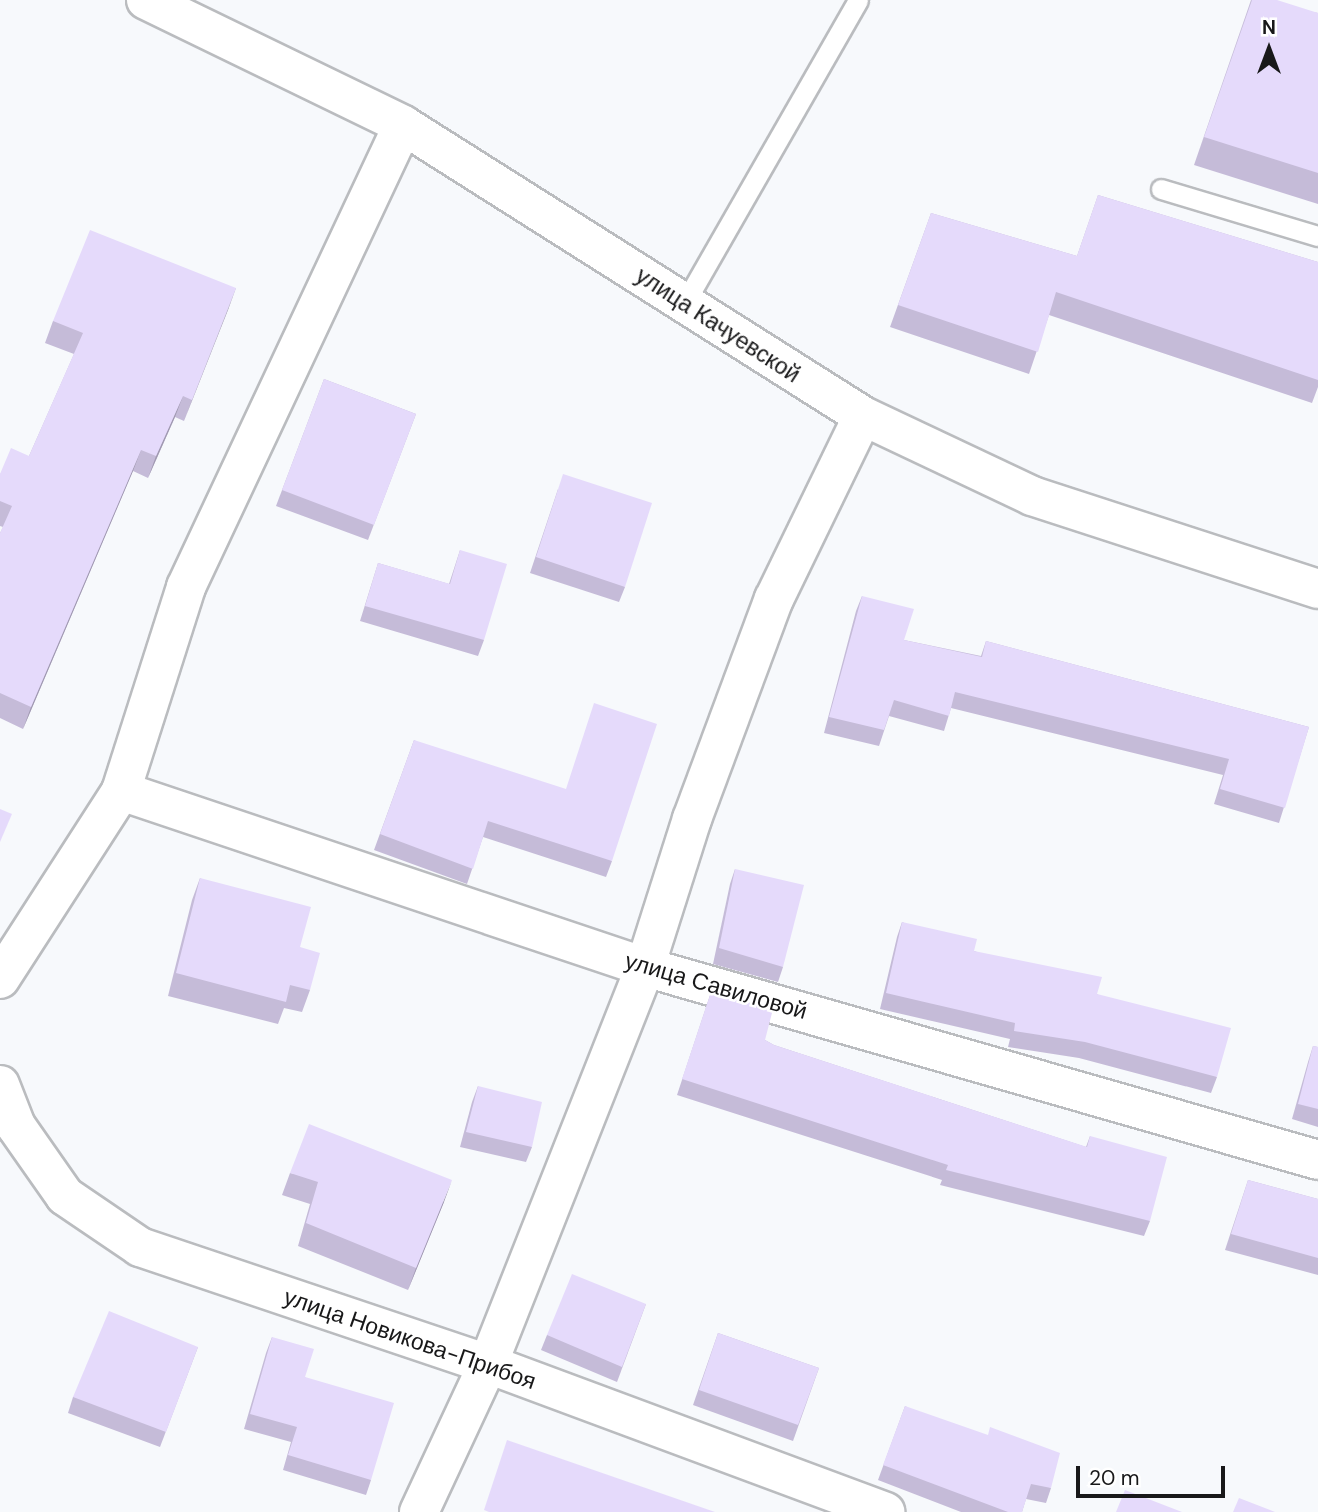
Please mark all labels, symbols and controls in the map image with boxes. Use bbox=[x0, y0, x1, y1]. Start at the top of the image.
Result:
north arrow bbox=[1234, 14, 1304, 84]
text: N bbox=[1262, 15, 1276, 40]
street label: улица Качуевской bbox=[631, 262, 805, 388]
street label: улица Савиловой bbox=[622, 947, 810, 1025]
street label: улица Новикова-Прибоя bbox=[280, 1283, 540, 1395]
scale bar bbox=[1080, 1452, 1229, 1496]
text: 20 m bbox=[1089, 1464, 1140, 1492]

